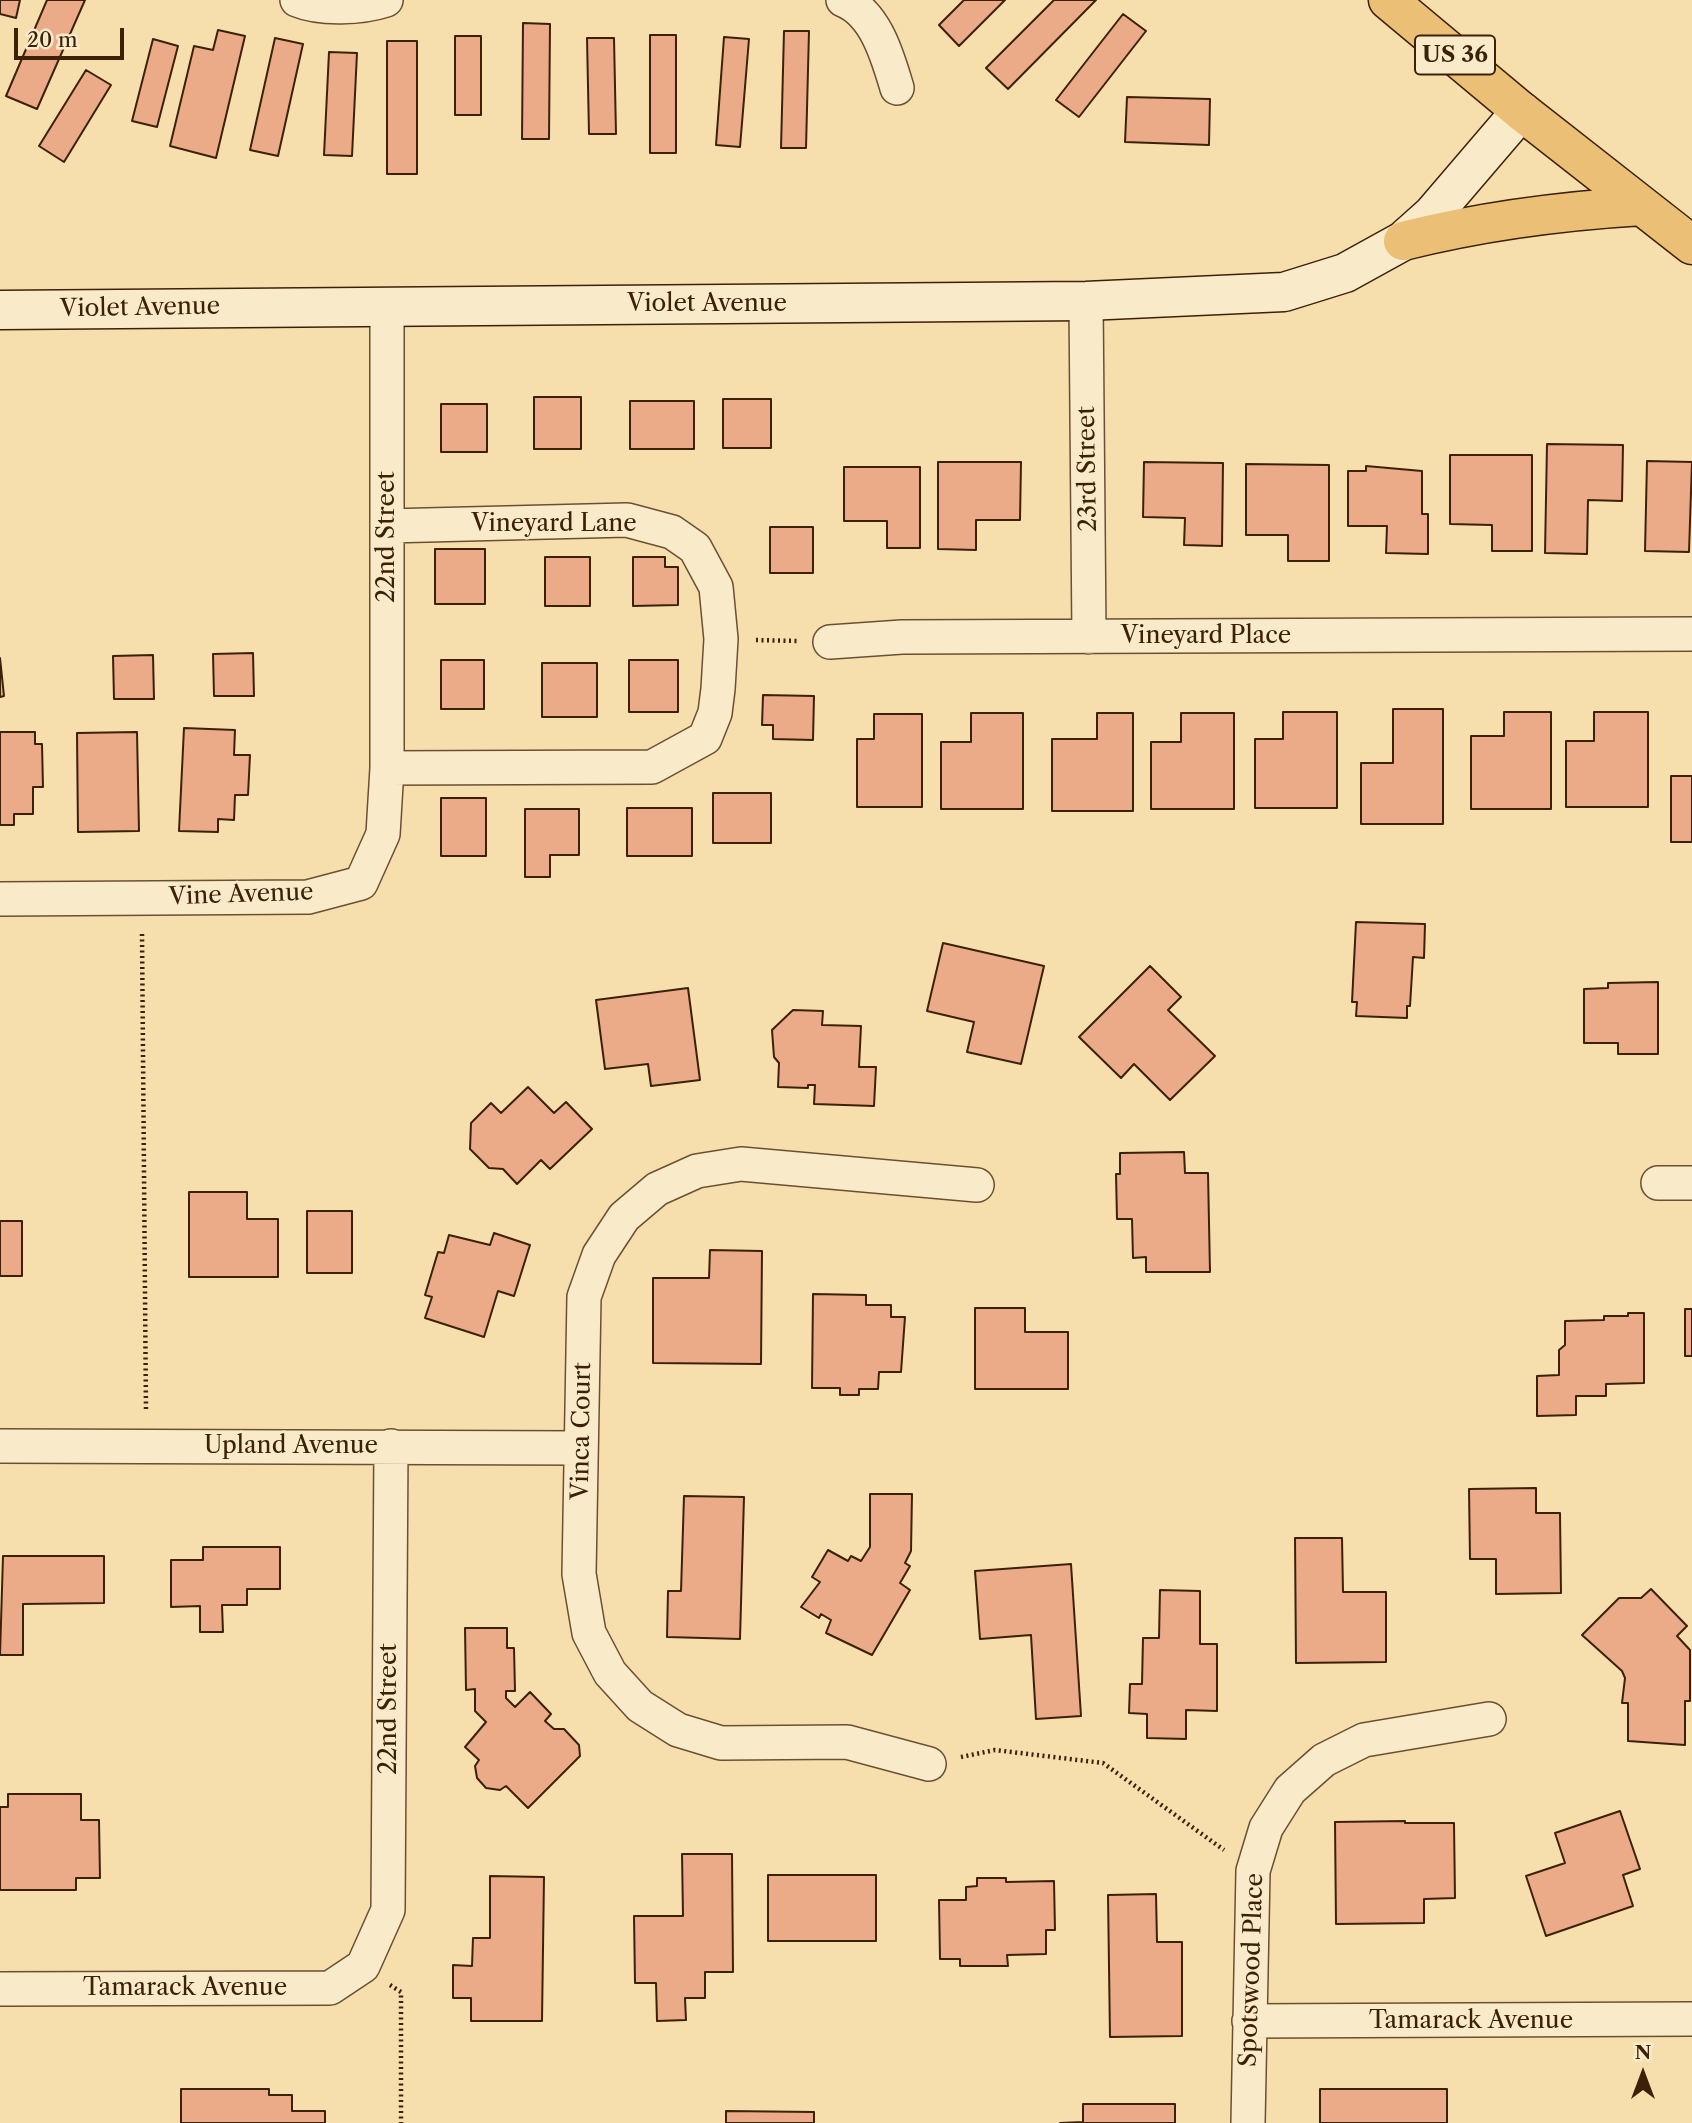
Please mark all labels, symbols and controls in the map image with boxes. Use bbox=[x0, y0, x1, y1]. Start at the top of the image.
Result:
scale bar bbox=[18, 14, 128, 58]
text: 20 m bbox=[27, 27, 78, 52]
road number: US 36 bbox=[1415, 36, 1495, 74]
street label: Violet Avenue bbox=[627, 290, 787, 318]
street label: Violet Avenue bbox=[60, 292, 220, 324]
street label: 23rd Street bbox=[1073, 406, 1103, 532]
street label: 22nd Street bbox=[373, 471, 401, 603]
street label: Vineyard Lane bbox=[471, 510, 637, 538]
street label: Vineyard Place bbox=[1121, 622, 1291, 650]
street label: Vine Avenue bbox=[168, 878, 314, 912]
street label: Vinca Court bbox=[566, 1362, 598, 1500]
street label: Upland Avenue bbox=[204, 1432, 378, 1460]
street label: 22nd Street bbox=[375, 1643, 403, 1775]
street label: Spotswood Place bbox=[1234, 1873, 1270, 2067]
street label: Tamarack Avenue bbox=[83, 1974, 287, 2002]
street label: Tamarack Avenue bbox=[1369, 2007, 1573, 2035]
north arrow bbox=[1608, 2039, 1678, 2109]
text: N bbox=[1635, 2041, 1651, 2064]

